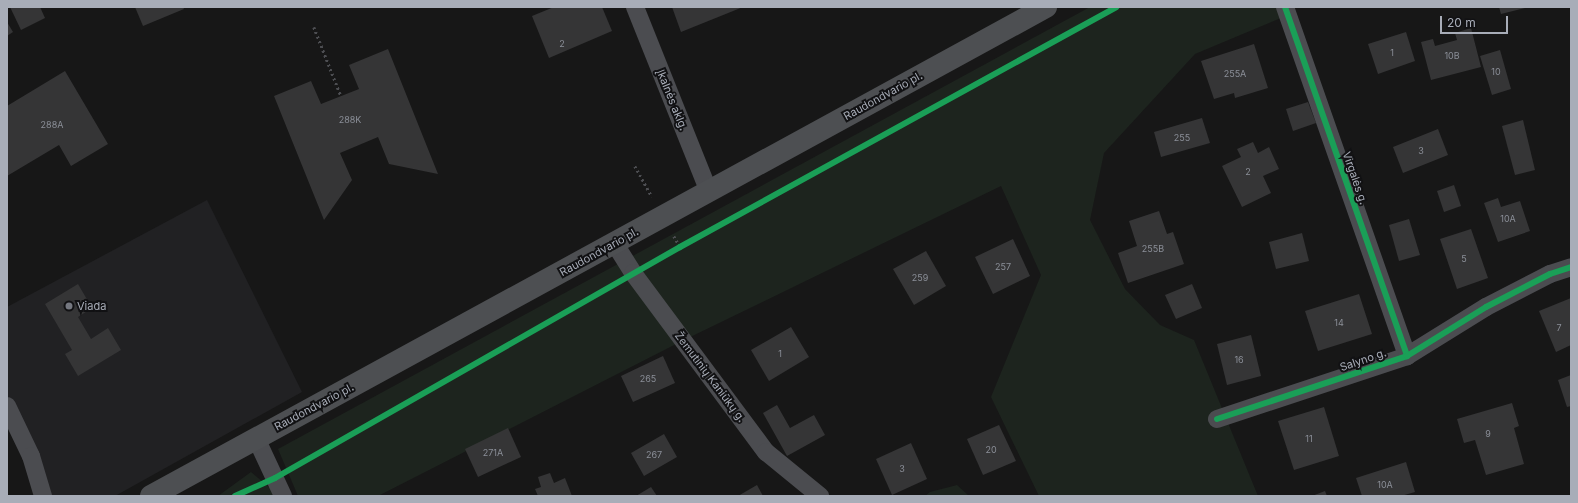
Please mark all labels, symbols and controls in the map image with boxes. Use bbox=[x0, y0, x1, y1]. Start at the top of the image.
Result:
scale bar bbox=[1442, 8, 1510, 34]
text: 20 m bbox=[1447, 15, 1476, 30]
house number: 2 bbox=[559, 39, 565, 49]
house number: 1 bbox=[1390, 48, 1394, 58]
house number: 10B bbox=[1444, 51, 1460, 61]
house number: 10 bbox=[1491, 67, 1501, 77]
street label: Įkalnės aklg. bbox=[654, 68, 690, 132]
street label: Raudondvario pl. bbox=[841, 69, 925, 123]
house number: 255A bbox=[1224, 69, 1246, 79]
house number: 288K bbox=[339, 115, 361, 125]
house number: 288A bbox=[41, 120, 63, 130]
house number: 255 bbox=[1174, 133, 1190, 143]
house number: 3 bbox=[1418, 146, 1424, 156]
street label: Virgalės g. bbox=[1340, 150, 1370, 206]
house number: 2 bbox=[1245, 167, 1251, 177]
house number: 10A bbox=[1500, 214, 1516, 224]
street label: Raudondvario pl. bbox=[557, 225, 641, 279]
house number: 255B bbox=[1142, 244, 1164, 254]
house number: 5 bbox=[1461, 254, 1467, 264]
house number: 257 bbox=[995, 262, 1011, 272]
house number: 259 bbox=[912, 273, 928, 283]
place label: Viada bbox=[77, 299, 106, 313]
marker: Viada bbox=[64, 301, 74, 311]
house number: 14 bbox=[1334, 318, 1344, 328]
house number: 7 bbox=[1556, 323, 1562, 333]
street label: Žemutinių Kaniūkų g. bbox=[672, 329, 748, 425]
street label: Salyno g. bbox=[1338, 346, 1388, 374]
house number: 1 bbox=[778, 349, 782, 359]
house number: 16 bbox=[1234, 355, 1244, 365]
house number: 265 bbox=[640, 374, 656, 384]
street label: Raudondvario pl. bbox=[272, 381, 356, 433]
house number: 9 bbox=[1485, 429, 1491, 439]
house number: 11 bbox=[1305, 434, 1313, 444]
house number: 20 bbox=[985, 445, 997, 455]
house number: 271A bbox=[483, 448, 503, 458]
house number: 267 bbox=[646, 450, 662, 460]
house number: 3 bbox=[899, 464, 905, 474]
house number: 10A bbox=[1377, 480, 1393, 490]

